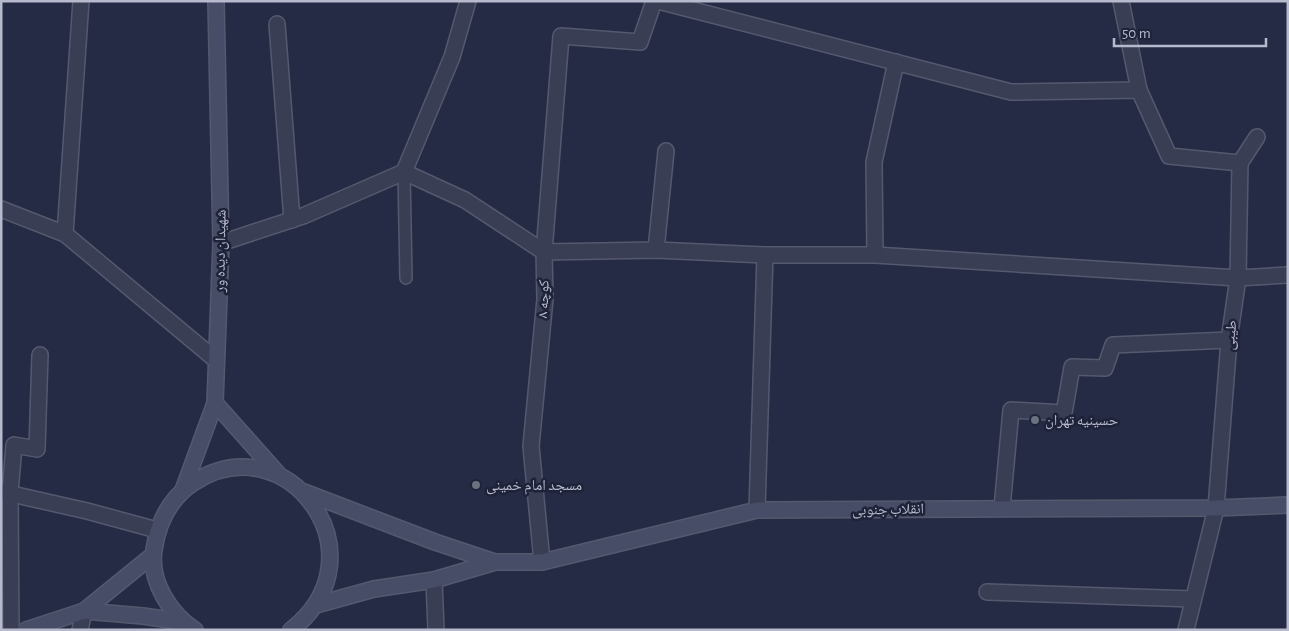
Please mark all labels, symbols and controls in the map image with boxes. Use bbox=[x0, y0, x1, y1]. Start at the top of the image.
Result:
scale bar bbox=[1114, 15, 1266, 47]
text: 50 m bbox=[1122, 26, 1151, 41]
street label: شهیدان دیده ور bbox=[212, 209, 231, 294]
street label: کوچه ۸ bbox=[535, 279, 553, 319]
street label: طیبی bbox=[1221, 319, 1242, 351]
place label: حسینیه تهران bbox=[1045, 413, 1119, 430]
marker: حسینیه تهران bbox=[1029, 414, 1041, 426]
place label: مسجد امام خمینی bbox=[486, 478, 582, 495]
marker: مسجد امام خمینی bbox=[470, 479, 482, 491]
street label: انقلاب جنوبی bbox=[852, 501, 924, 520]

